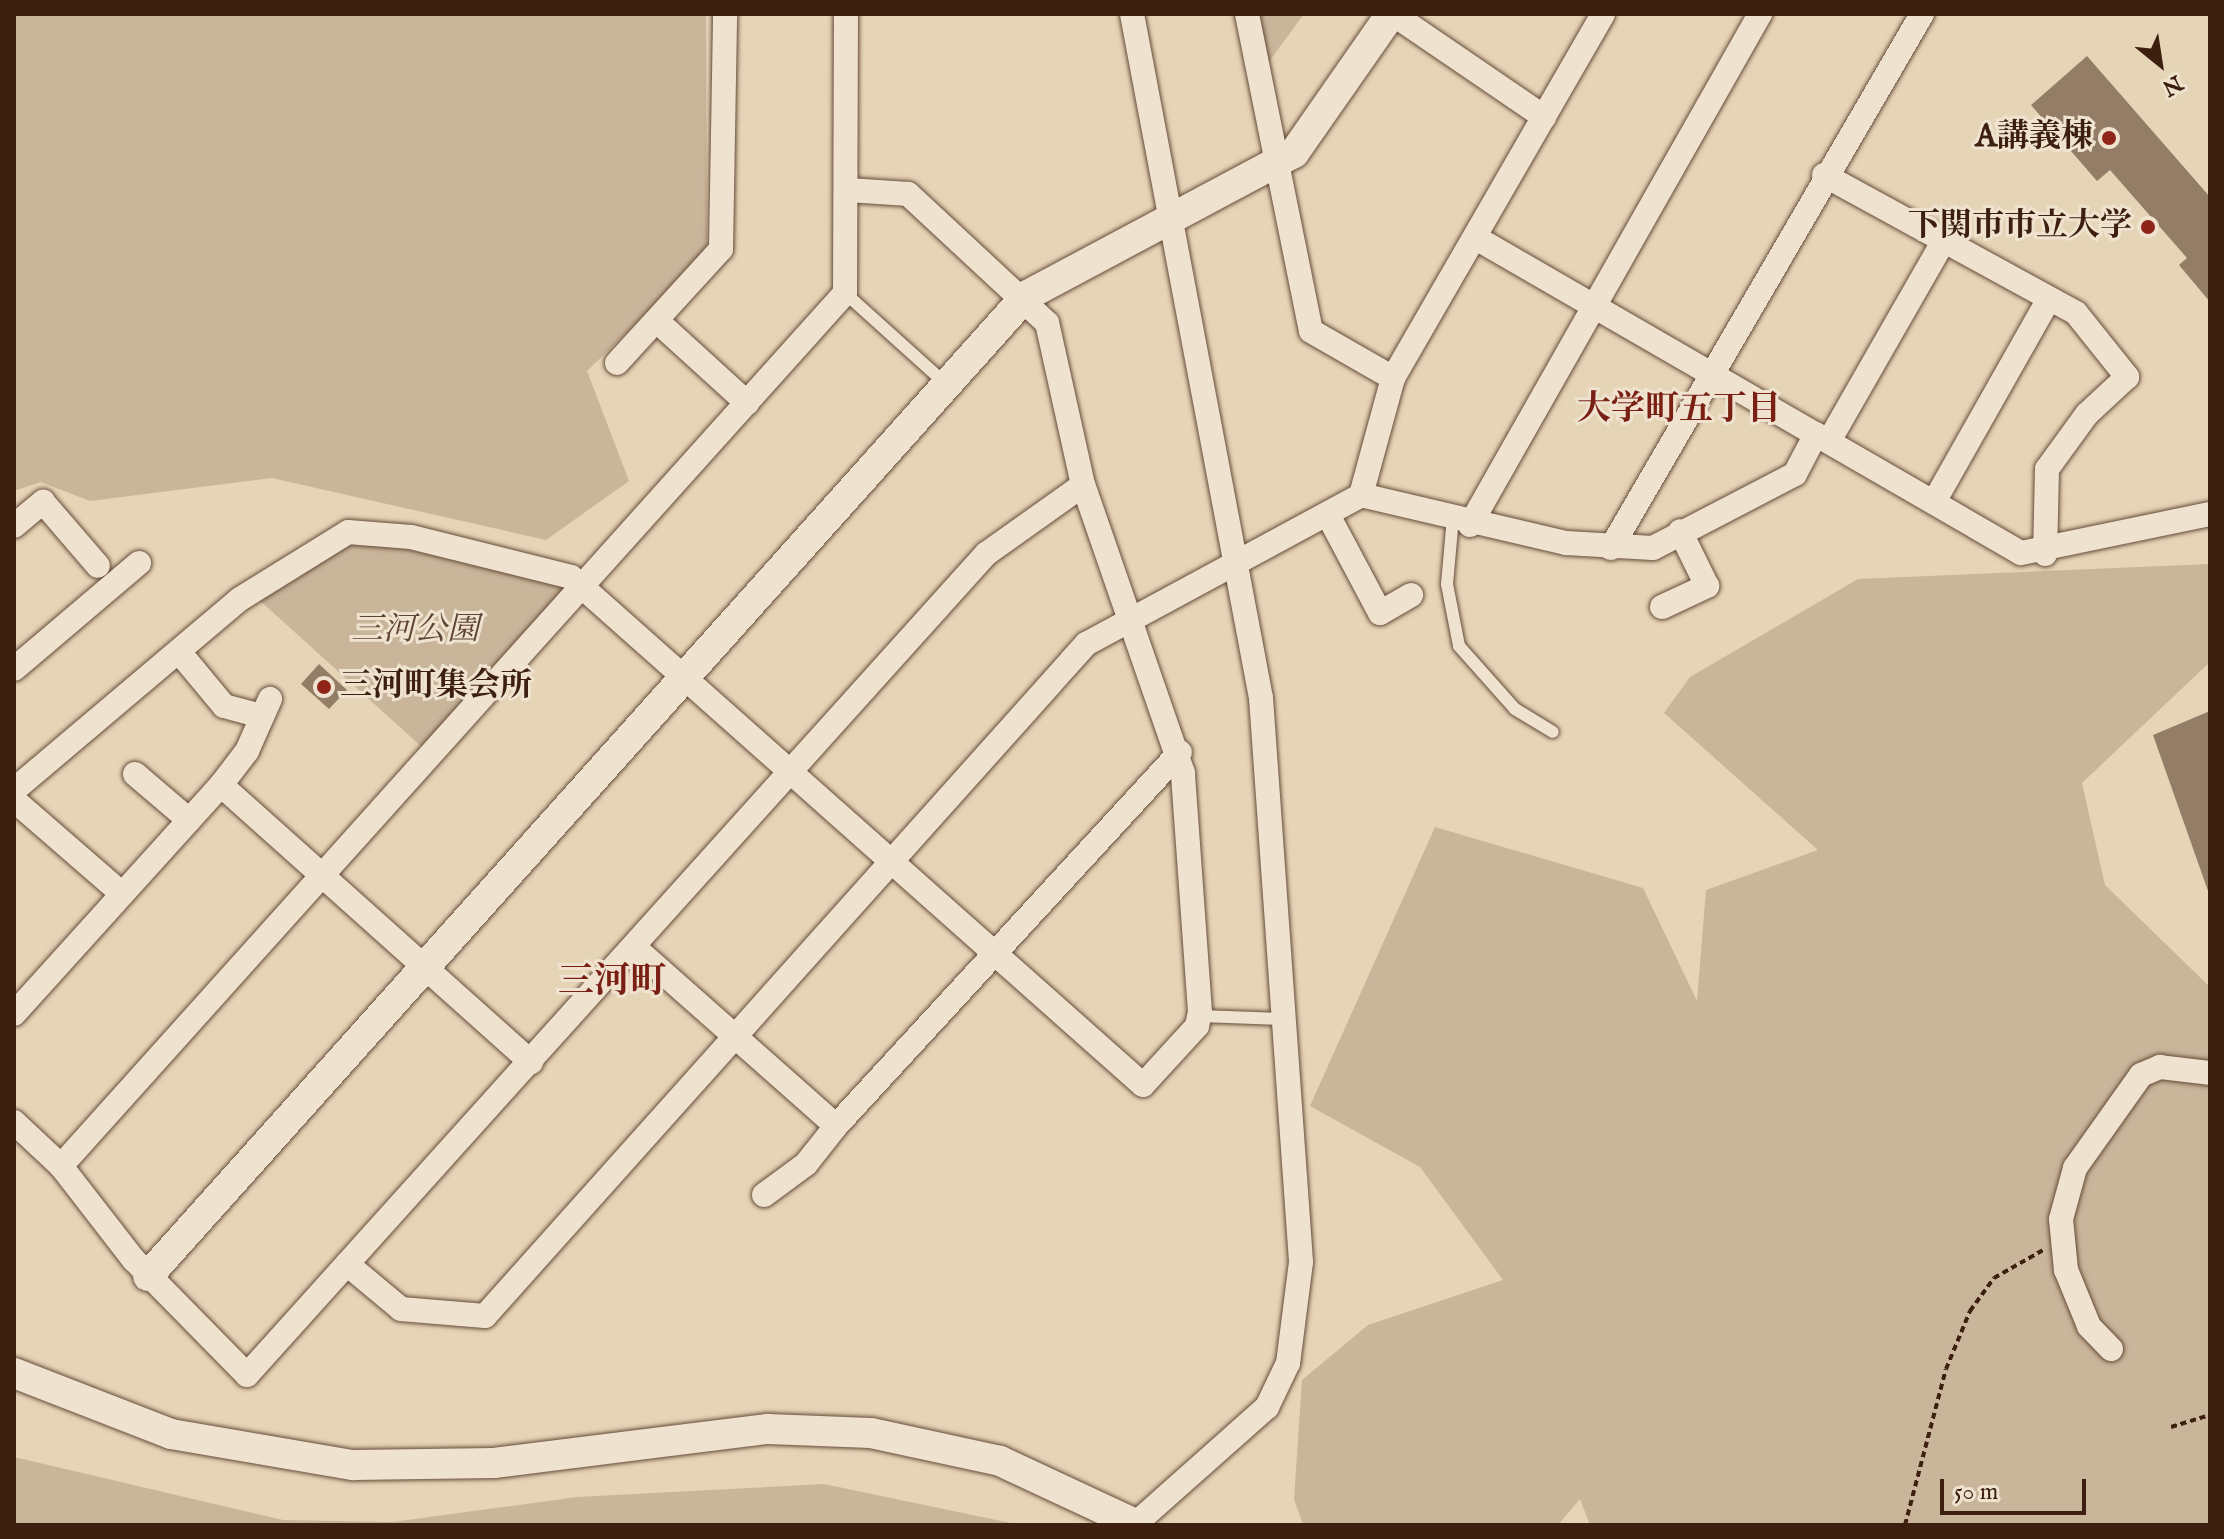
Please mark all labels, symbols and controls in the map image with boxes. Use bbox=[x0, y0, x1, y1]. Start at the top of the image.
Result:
north arrow bbox=[2120, 24, 2200, 104]
text: N bbox=[2157, 68, 2187, 102]
place label: A講義棟 bbox=[1975, 119, 2093, 157]
marker: A講義棟 bbox=[2100, 129, 2118, 147]
place label: 下関市市立大学 bbox=[1908, 208, 2132, 246]
marker: 下関市市立大学 bbox=[2139, 218, 2157, 236]
district label: 大学町五丁目 bbox=[1577, 390, 1781, 430]
park label: 三河公園 bbox=[351, 612, 479, 650]
place label: 三河町集会所 bbox=[340, 668, 532, 706]
marker: 三河町集会所 bbox=[315, 678, 333, 696]
district label: 三河町 bbox=[558, 961, 666, 1005]
scale bar bbox=[1944, 1463, 2090, 1513]
text: 50 m bbox=[1954, 1477, 1998, 1508]

